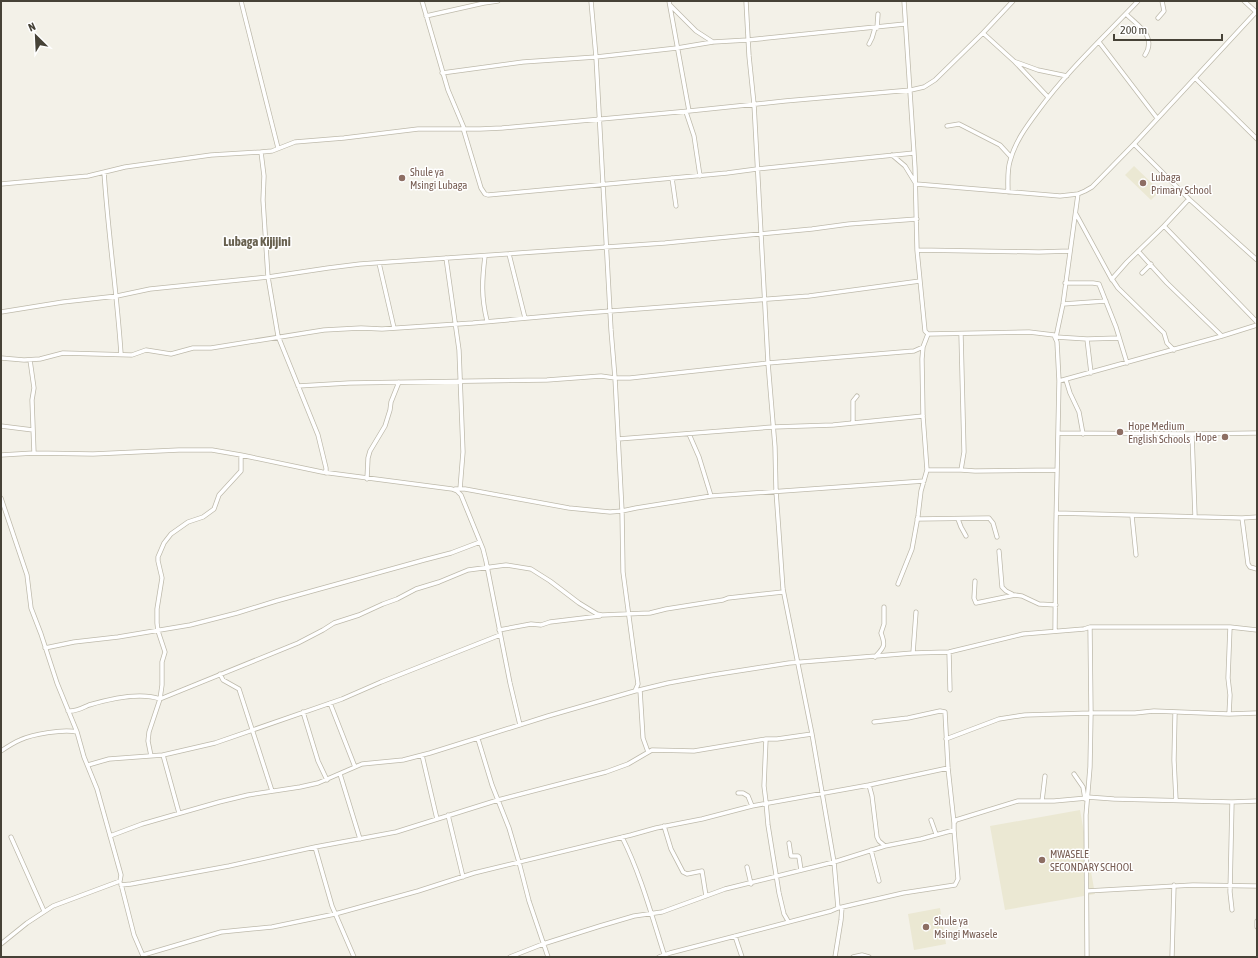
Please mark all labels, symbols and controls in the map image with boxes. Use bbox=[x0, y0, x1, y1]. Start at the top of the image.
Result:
north arrow bbox=[16, 16, 56, 56]
scale bar bbox=[1114, 16, 1222, 42]
text: N bbox=[27, 20, 37, 34]
text: 200 m bbox=[1120, 23, 1147, 37]
place label: Shule ya Msingi Lubaga bbox=[410, 166, 467, 191]
place label: Lubaga Primary School bbox=[1151, 171, 1212, 196]
marker: Shule ya Msingi Lubaga bbox=[397, 173, 407, 183]
marker: Lubaga Primary School bbox=[1138, 178, 1148, 188]
district label: Lubaga Kijijini bbox=[223, 234, 291, 249]
place label: Hope Medium English Schools bbox=[1128, 420, 1190, 445]
marker: Hope Medium English Schools bbox=[1115, 427, 1125, 437]
place label: Hope bbox=[1195, 431, 1217, 443]
marker: Hope bbox=[1220, 432, 1230, 442]
place label: MWASELE SECONDARY SCHOOL bbox=[1050, 848, 1134, 873]
marker: MWASELE SECONDARY SCHOOL bbox=[1037, 855, 1047, 865]
place label: Shule ya Msingi Mwasele bbox=[934, 915, 998, 940]
marker: Shule ya Msingi Mwasele bbox=[921, 922, 931, 932]

